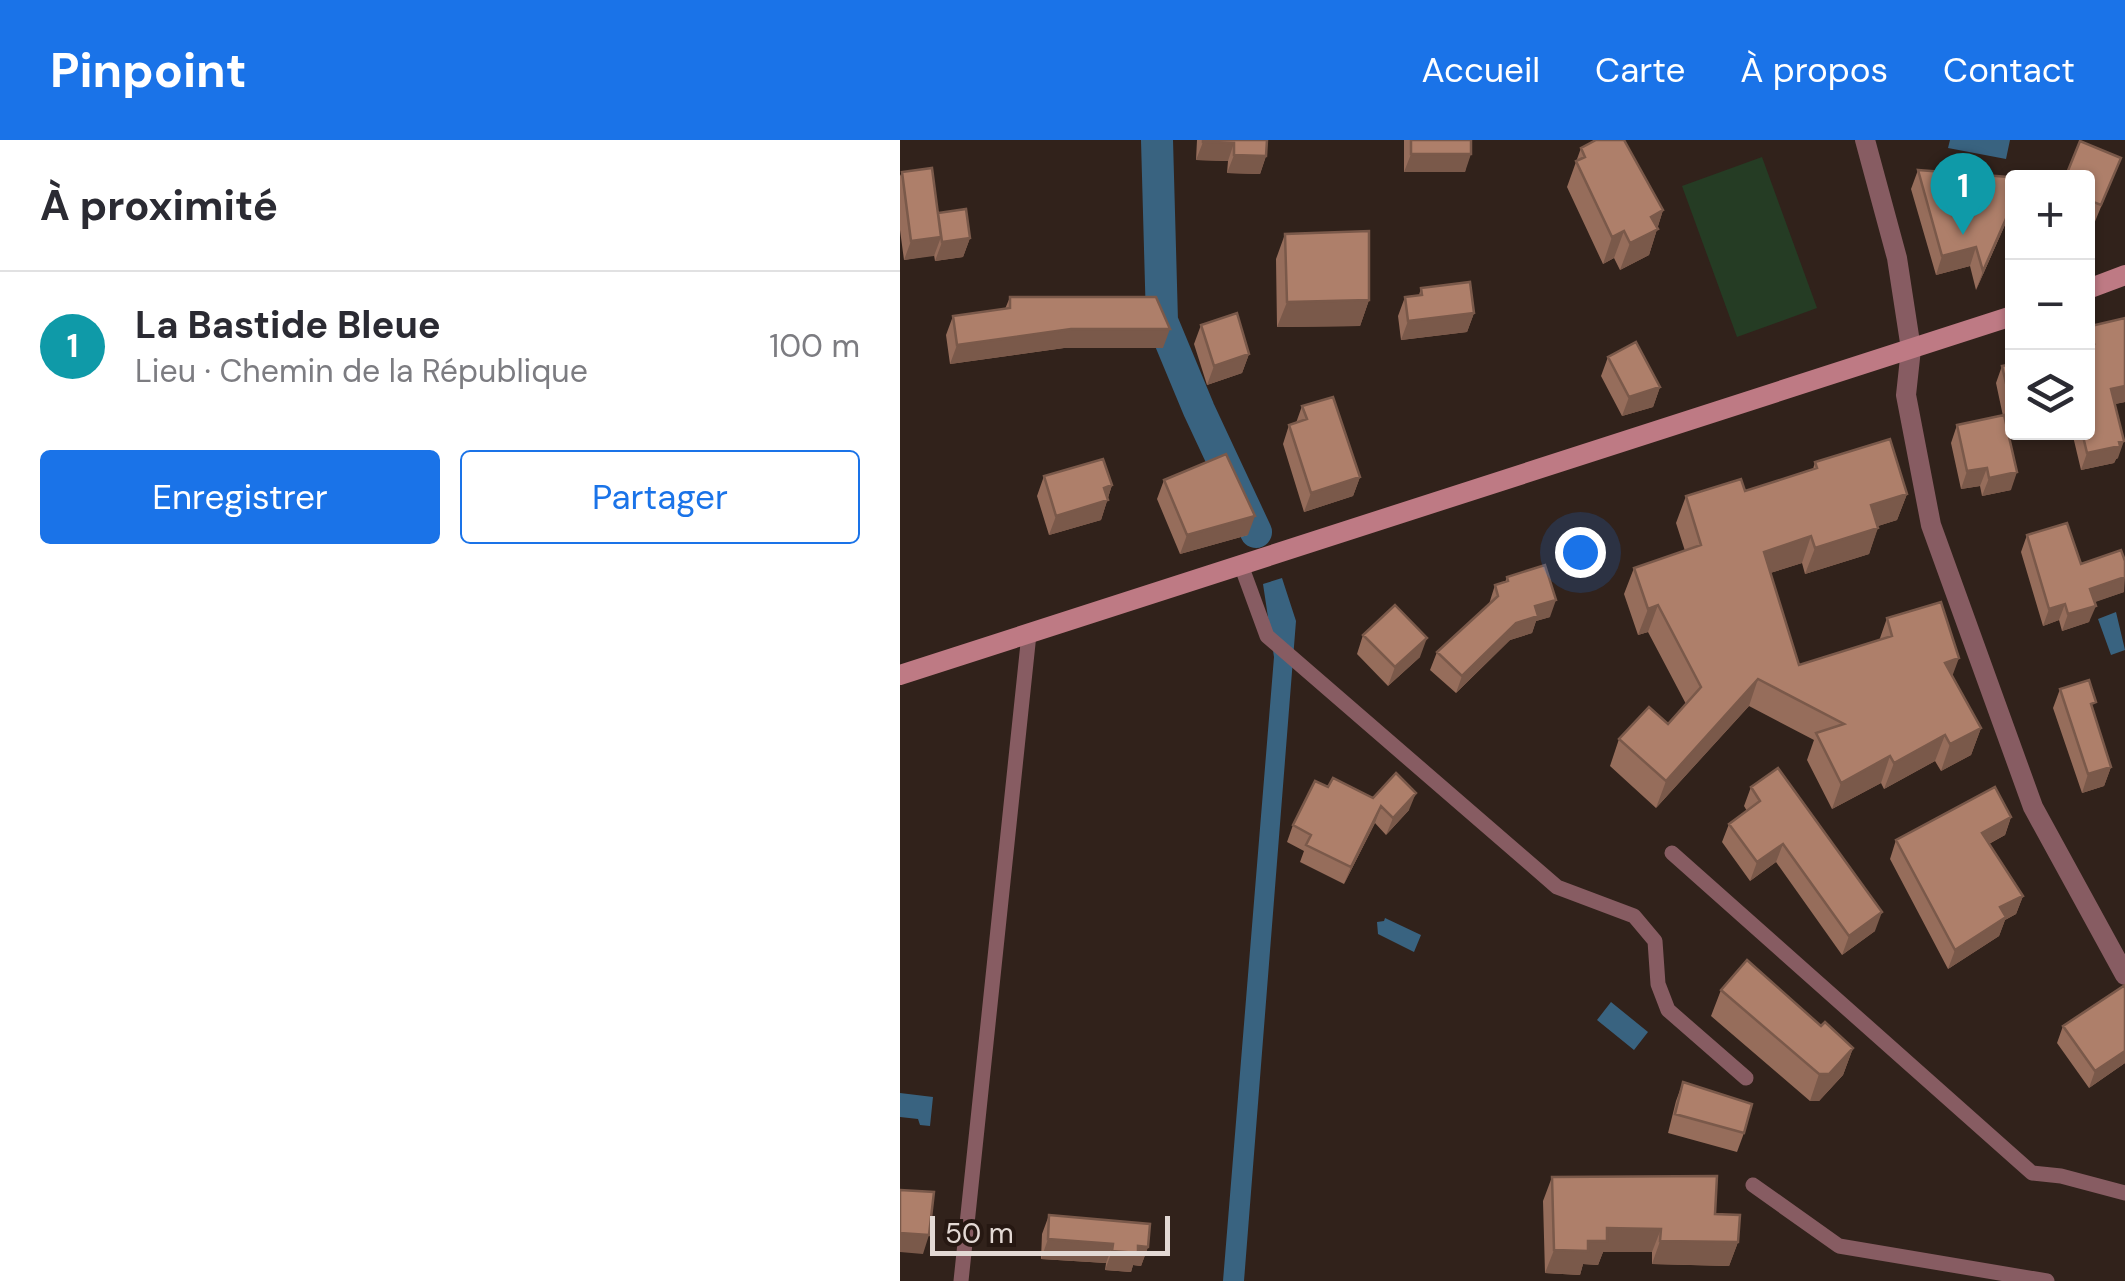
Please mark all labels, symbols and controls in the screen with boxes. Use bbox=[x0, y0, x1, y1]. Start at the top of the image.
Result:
text: Pinpoint bbox=[50, 39, 247, 102]
text: Accueil bbox=[1422, 47, 1540, 93]
text: Carte bbox=[1595, 47, 1685, 93]
text: À propos bbox=[1740, 47, 1888, 93]
text: Contact bbox=[1943, 47, 2075, 93]
pin: 1 bbox=[1930, 152, 1996, 235]
map controls bbox=[2005, 170, 2095, 440]
button: + bbox=[2005, 170, 2095, 260]
text: À proximité bbox=[40, 178, 278, 233]
button: − bbox=[2005, 260, 2095, 350]
text: La Bastide Bleue bbox=[135, 300, 441, 350]
text: 1 bbox=[67, 325, 78, 367]
text: 100 m bbox=[769, 325, 860, 367]
text: Lieu · Chemin de la République bbox=[135, 350, 588, 392]
button: layers bbox=[2005, 350, 2095, 440]
button: Enregistrer bbox=[40, 450, 440, 544]
button: Partager bbox=[460, 450, 860, 544]
your location bbox=[1555, 527, 1606, 578]
scale bar bbox=[930, 1211, 1170, 1256]
text: 50 m bbox=[945, 1215, 1014, 1252]

